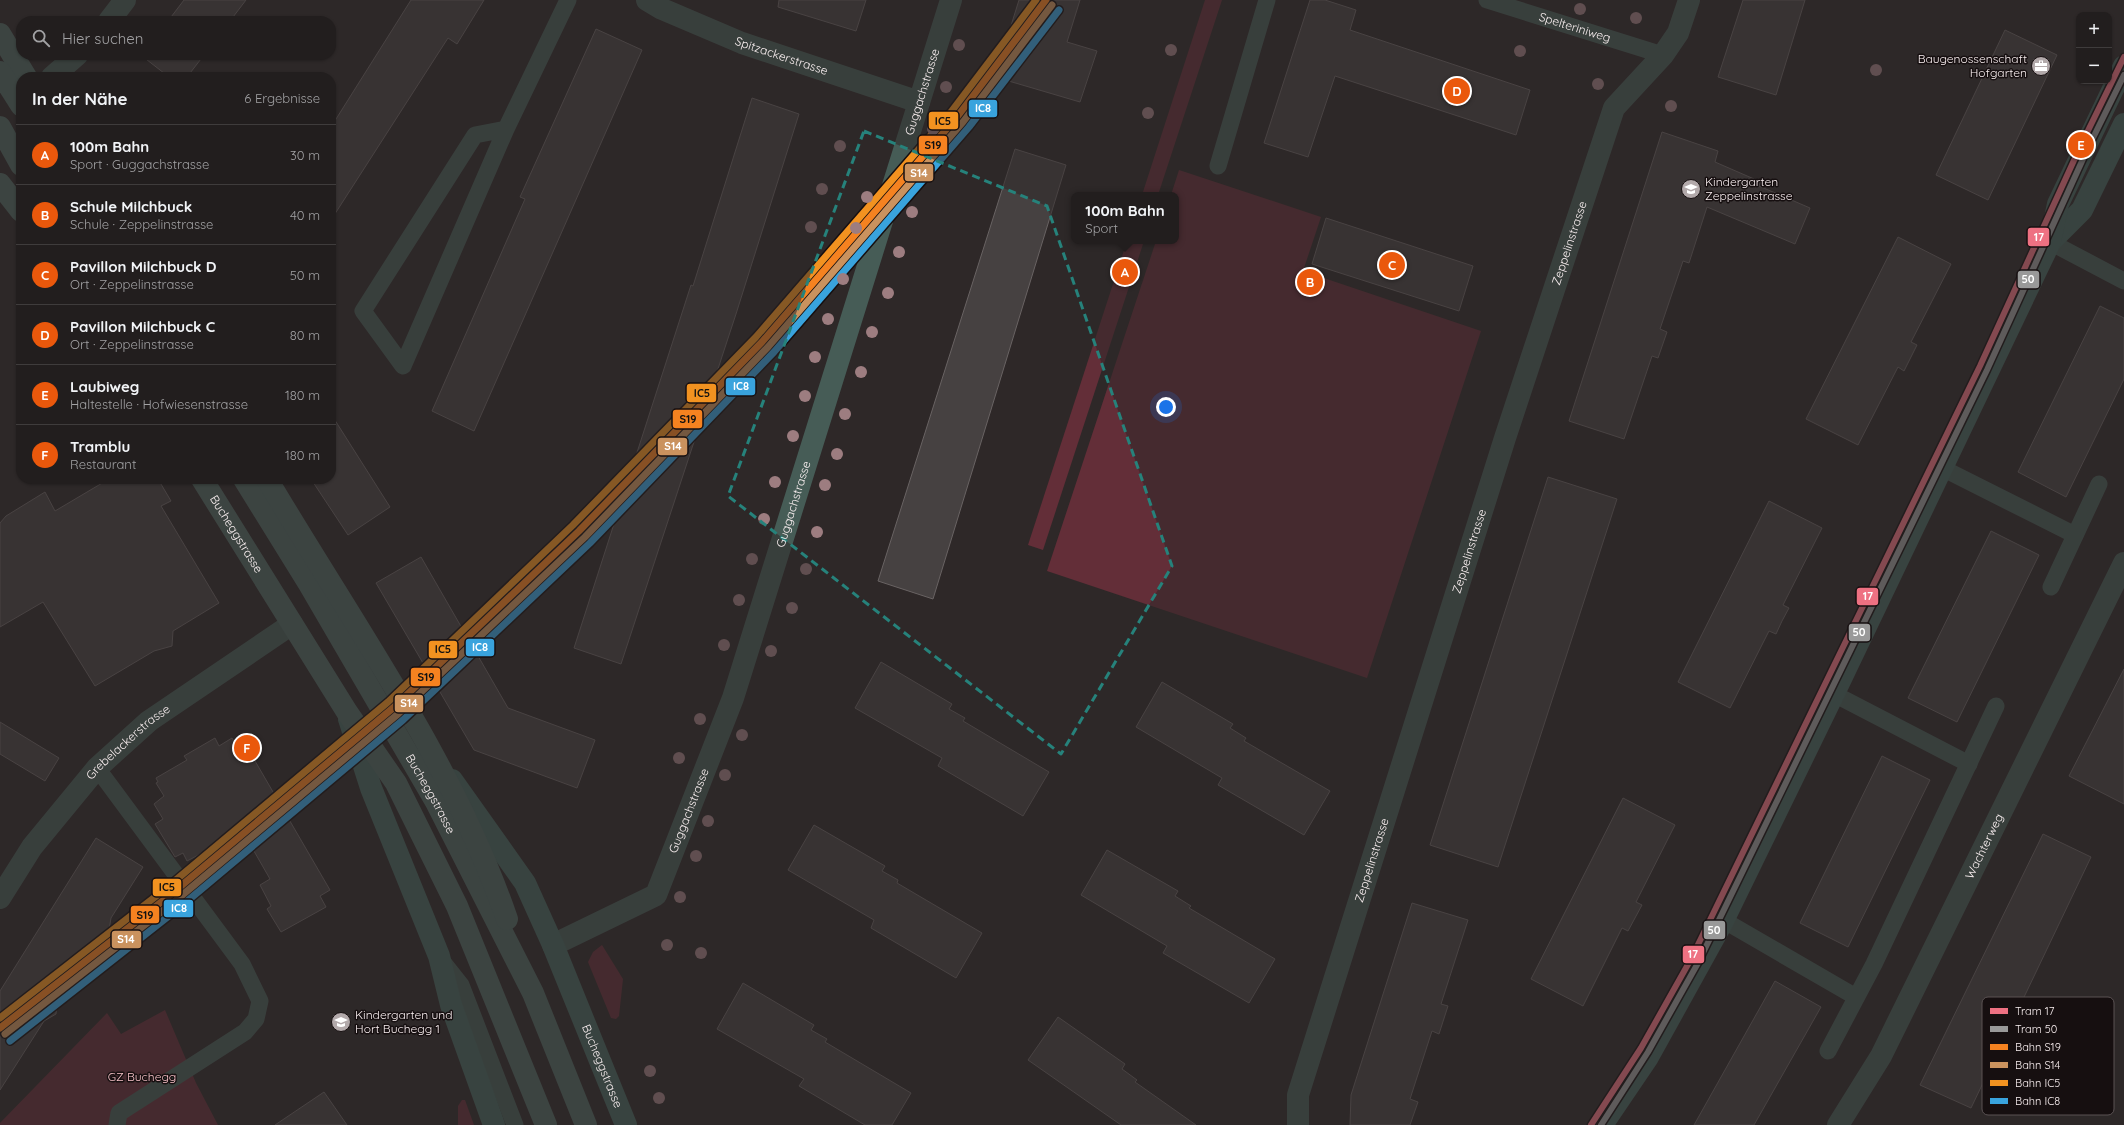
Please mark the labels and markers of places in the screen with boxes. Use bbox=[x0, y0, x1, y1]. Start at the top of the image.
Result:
place label: Baugenossenschaft Hofgarten bbox=[1918, 51, 2027, 80]
office icon: Baugenossenschaft Hofgarten bbox=[2030, 55, 2052, 77]
pin: D bbox=[1444, 76, 1470, 106]
pin: E bbox=[2068, 130, 2094, 160]
place label: Kindergarten Zeppelinstrasse bbox=[1705, 174, 1793, 203]
school or university icon: Kindergarten Zeppelinstrasse bbox=[1680, 178, 1702, 200]
pin: C bbox=[1379, 250, 1405, 280]
pin: A bbox=[1112, 257, 1138, 287]
pin: B bbox=[1297, 267, 1323, 297]
pin: F bbox=[234, 733, 260, 763]
place label: Kindergarten und Hort Buchegg 1 bbox=[355, 1007, 452, 1036]
school or university icon: Kindergarten und Hort Buchegg 1 bbox=[330, 1011, 352, 1033]

